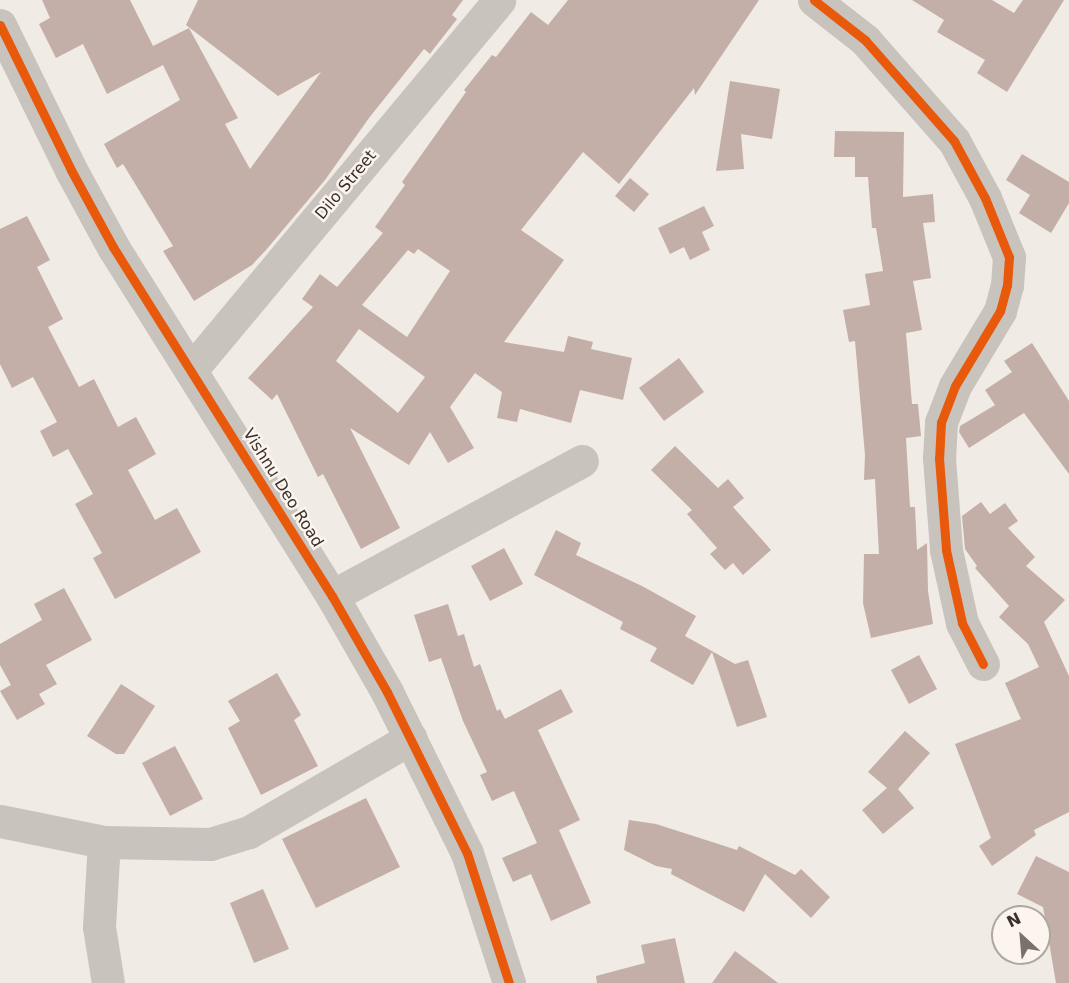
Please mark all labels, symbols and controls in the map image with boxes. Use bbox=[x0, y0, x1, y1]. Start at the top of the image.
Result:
street label: Dilo Street bbox=[311, 146, 381, 224]
street label: Vishnu Deo Road bbox=[239, 425, 327, 551]
north arrow bbox=[991, 905, 1051, 965]
text: N bbox=[1004, 909, 1024, 932]

